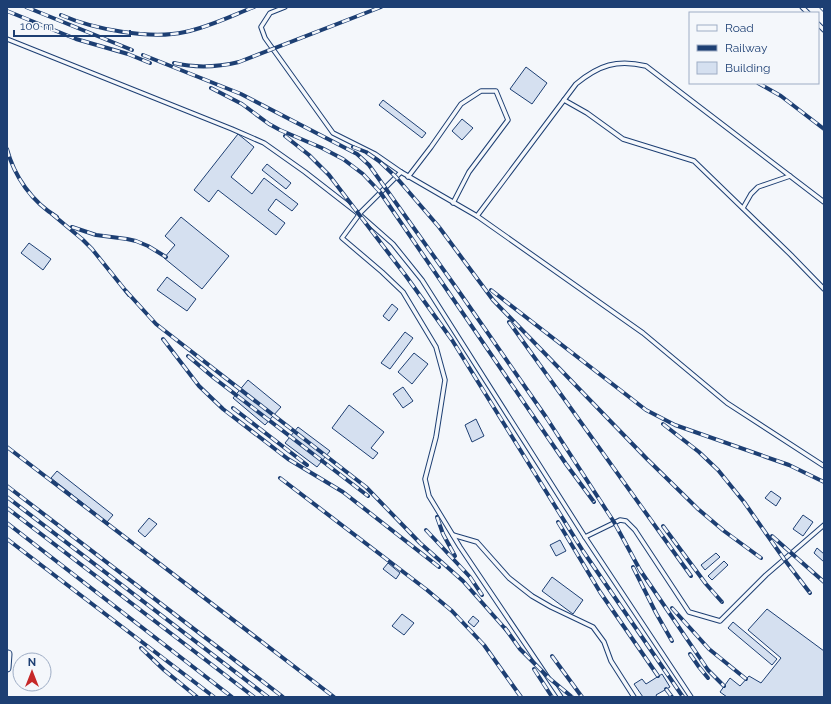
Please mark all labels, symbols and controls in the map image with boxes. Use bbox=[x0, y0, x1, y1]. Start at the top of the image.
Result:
scale bar bbox=[14, 12, 130, 38]
legend bbox=[689, 12, 819, 84]
text: 100 m bbox=[20, 19, 54, 33]
text: Road bbox=[725, 21, 754, 35]
text: Railway bbox=[725, 41, 768, 55]
text: Building bbox=[725, 61, 771, 75]
north arrow bbox=[12, 652, 52, 692]
text: N bbox=[28, 656, 36, 669]

